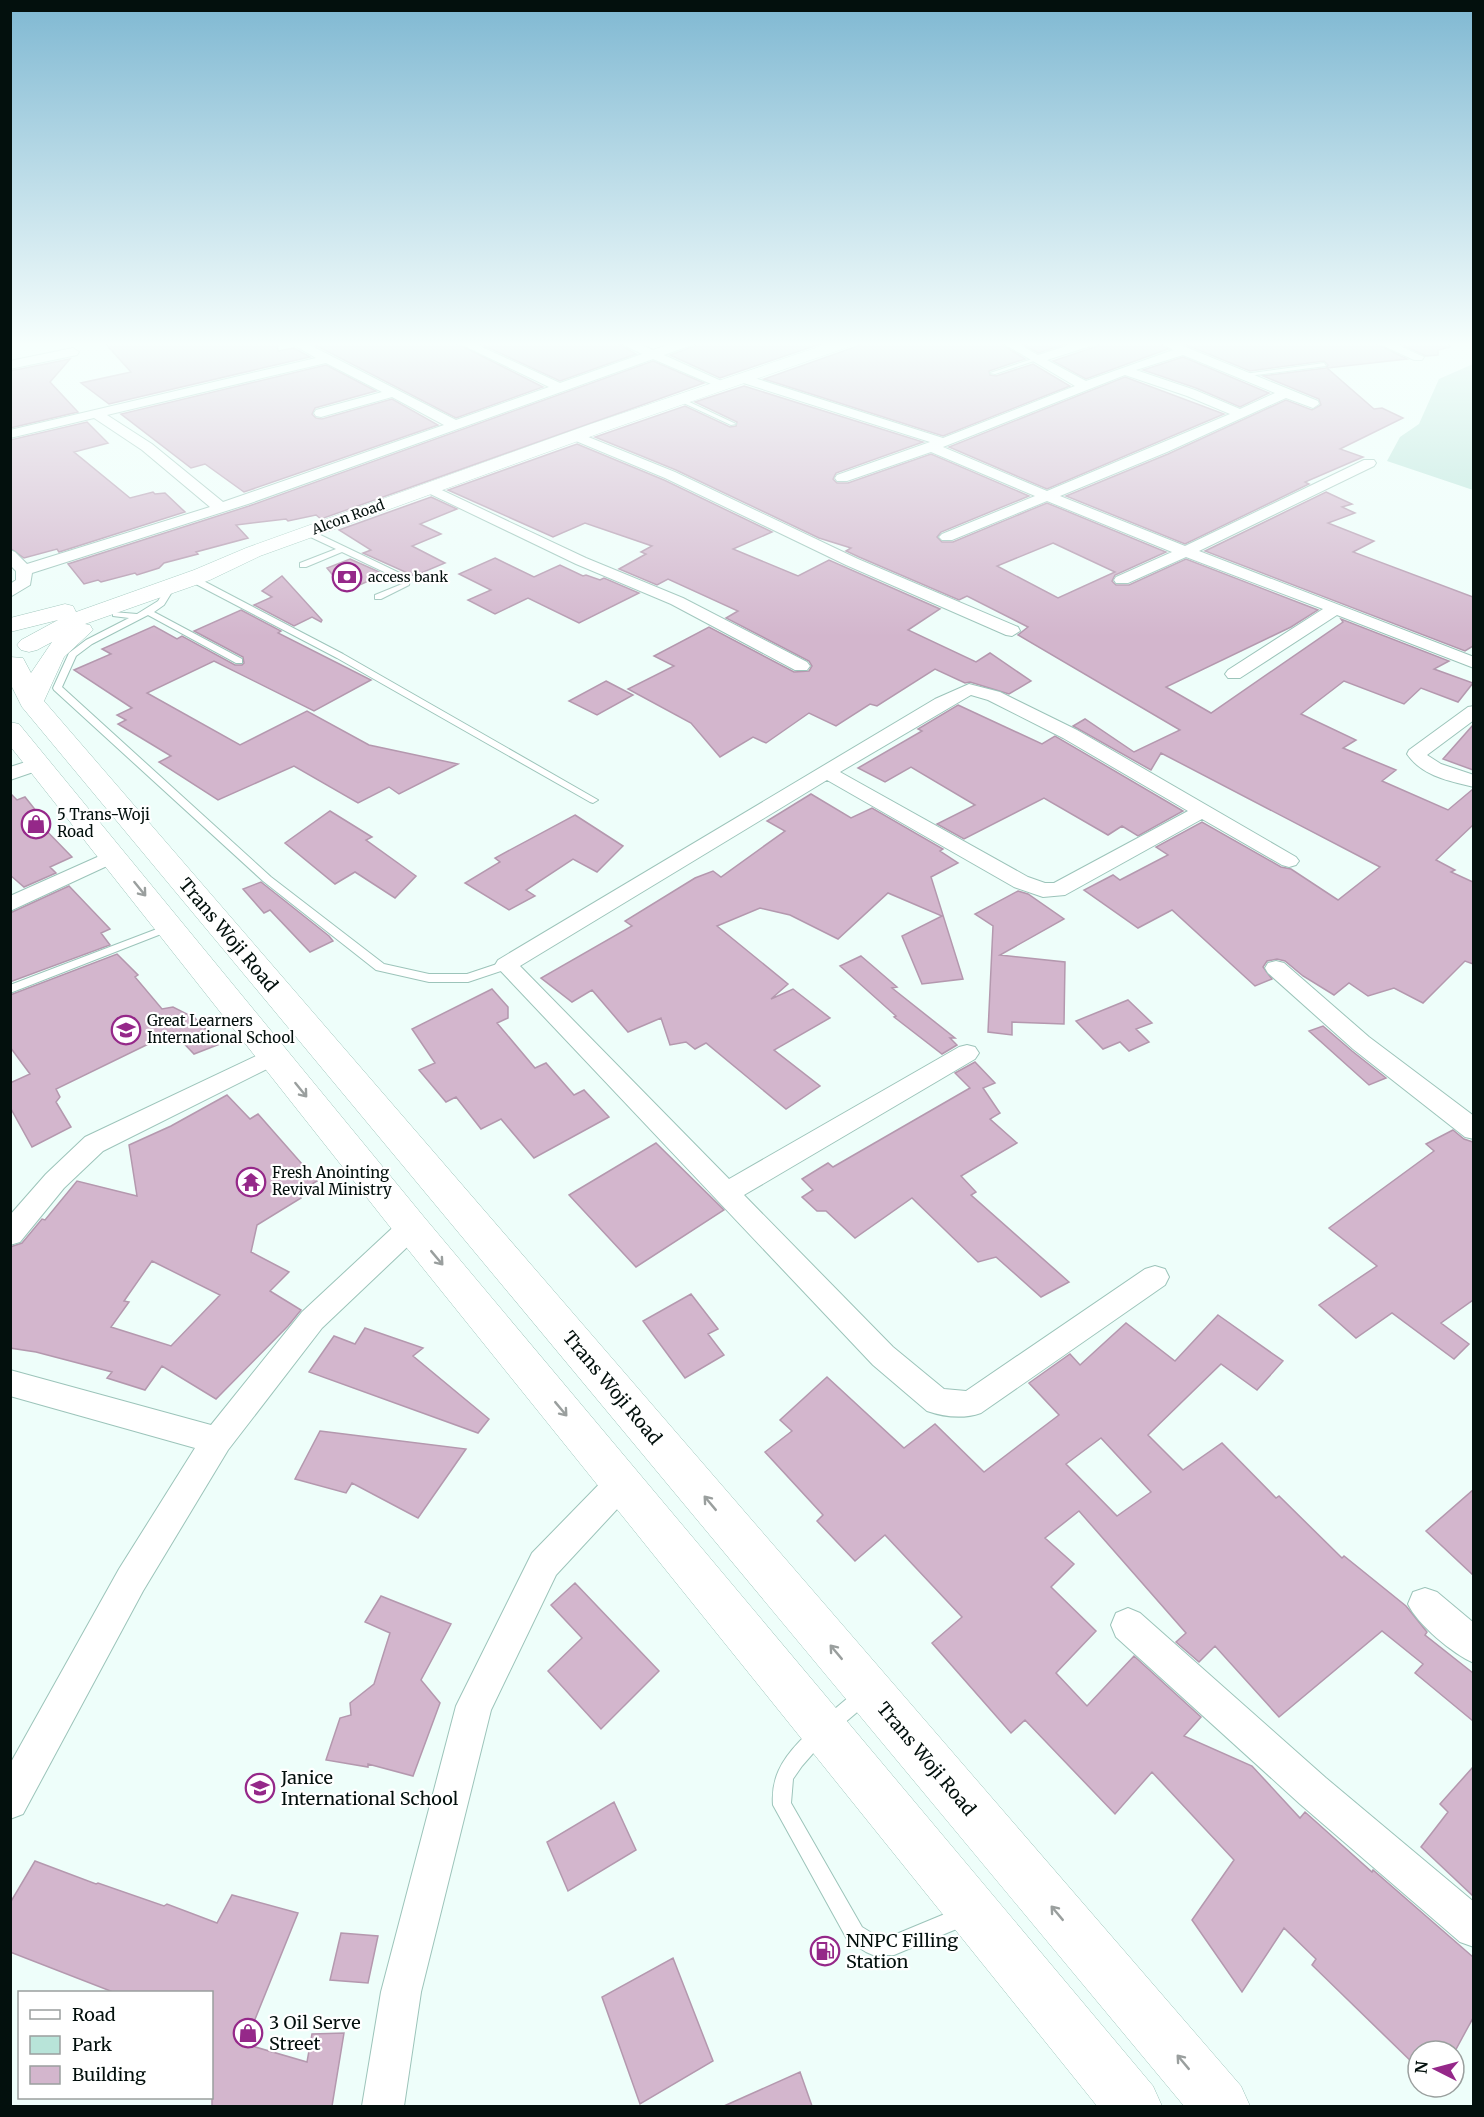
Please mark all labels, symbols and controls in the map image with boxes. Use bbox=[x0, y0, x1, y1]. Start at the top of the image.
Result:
street label: Alcon Road bbox=[308, 495, 387, 539]
bank icon: access bank bbox=[331, 561, 363, 593]
place label: access bank bbox=[368, 568, 448, 586]
place label: 5 Trans-Woji Road bbox=[57, 805, 150, 841]
shop icon: 5 Trans-Woji Road bbox=[20, 808, 52, 840]
street label: Trans Woji Road bbox=[174, 873, 283, 996]
one-way arrow bbox=[133, 881, 146, 897]
place label: Great Learners International School bbox=[147, 1011, 295, 1047]
school or university icon: Great Learners International School bbox=[110, 1014, 142, 1046]
one-way arrow bbox=[295, 1082, 308, 1098]
place label: Fresh Anointing Revival Ministry bbox=[272, 1163, 392, 1199]
temple icon: Fresh Anointing Revival Ministry bbox=[235, 1166, 267, 1198]
one-way arrow bbox=[430, 1250, 444, 1265]
street label: Trans Woji Road bbox=[558, 1326, 667, 1449]
one-way arrow bbox=[554, 1400, 567, 1416]
one-way arrow bbox=[703, 1496, 717, 1511]
one-way arrow bbox=[829, 1645, 843, 1660]
street label: Trans Woji Road bbox=[872, 1697, 981, 1820]
place label: Janice International School bbox=[280, 1766, 459, 1810]
school or university icon: Janice International School bbox=[244, 1772, 276, 1804]
one-way arrow bbox=[1050, 1906, 1064, 1921]
place label: NNPC Filling Station bbox=[846, 1929, 958, 1973]
fuel station icon: NNPC Filling Station bbox=[809, 1935, 841, 1967]
legend bbox=[18, 1991, 213, 2099]
text: Road bbox=[72, 2003, 116, 2026]
place label: 3 Oil Serve Street bbox=[269, 2011, 361, 2055]
shop icon: 3 Oil Serve Street bbox=[232, 2017, 264, 2049]
text: Park bbox=[72, 2033, 113, 2056]
north arrow bbox=[1406, 2039, 1466, 2099]
one-way arrow bbox=[1176, 2055, 1190, 2070]
text: N bbox=[1410, 2060, 1432, 2075]
text: Building bbox=[72, 2063, 146, 2086]

